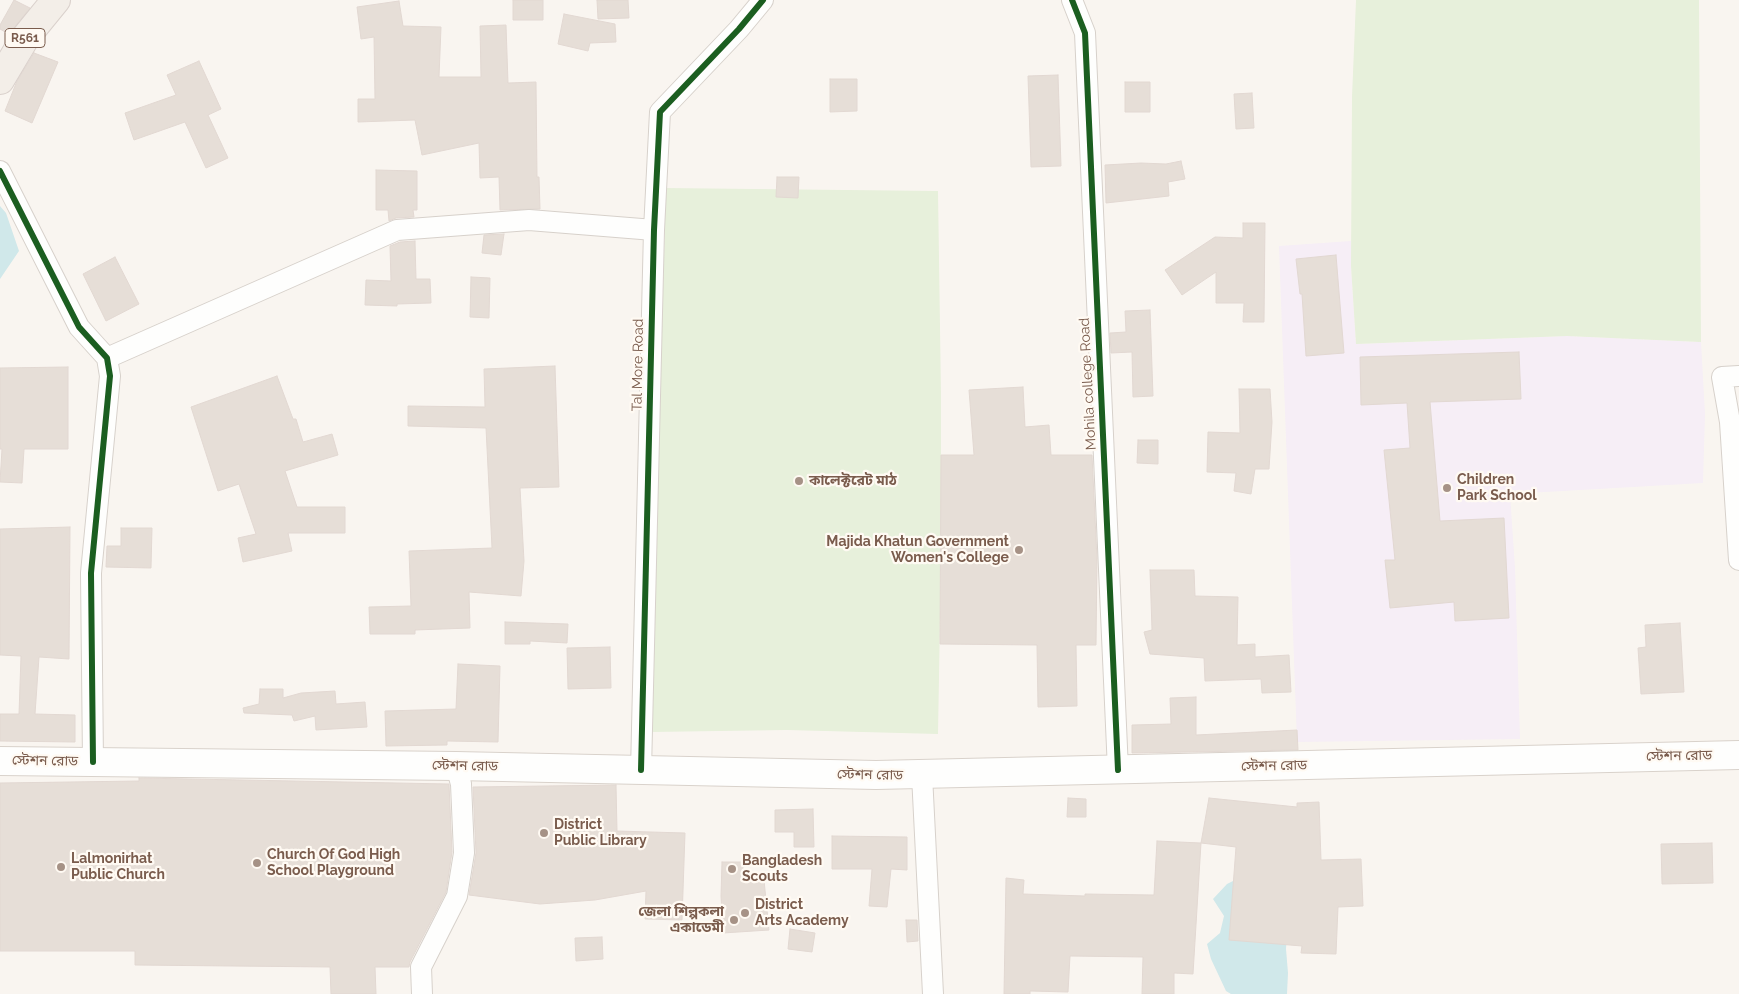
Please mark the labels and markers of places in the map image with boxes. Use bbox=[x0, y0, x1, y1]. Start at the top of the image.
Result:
place label: Children Park School bbox=[1457, 472, 1537, 504]
place label: কালেক্টরেট মাঠ bbox=[809, 473, 897, 489]
marker: কালেক্টরেট মাঠ bbox=[793, 475, 805, 487]
marker: Children Park School bbox=[1441, 482, 1453, 494]
place label: Majida Khatun Government Women's College bbox=[826, 534, 1009, 566]
marker: Majida Khatun Government Women's College bbox=[1013, 544, 1025, 556]
place label: District Public Library bbox=[554, 817, 647, 850]
marker: District Public Library bbox=[538, 827, 550, 839]
place label: Church Of God High School Playground bbox=[267, 847, 400, 880]
place label: Lalmonirhat Public Church bbox=[71, 851, 165, 884]
place label: Bangladesh Scouts bbox=[742, 853, 822, 886]
marker: Church Of God High School Playground bbox=[251, 857, 263, 869]
marker: Lalmonirhat Public Church bbox=[55, 861, 67, 873]
marker: Bangladesh Scouts bbox=[726, 863, 738, 875]
place label: District Arts Academy bbox=[755, 897, 849, 930]
place label: জেলা শিল্পকলা একাডেমী bbox=[638, 904, 724, 936]
marker: District Arts Academy bbox=[739, 907, 751, 919]
marker: জেলা শিল্পকলা একাডেমী bbox=[728, 914, 740, 926]

